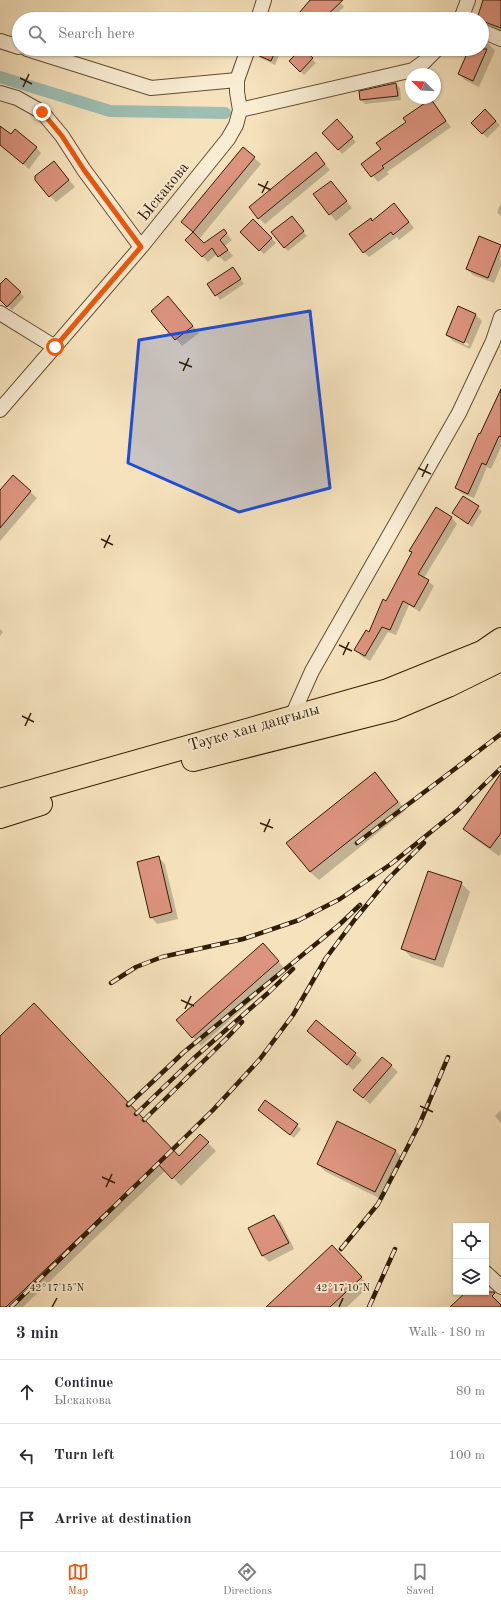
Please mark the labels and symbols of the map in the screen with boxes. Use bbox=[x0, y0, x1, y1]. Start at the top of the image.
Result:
north arrow bbox=[405, 68, 441, 104]
route end bbox=[33, 103, 51, 121]
street label: Ыскакова bbox=[136, 160, 192, 224]
route start bbox=[46, 338, 64, 356]
street label: Тәуке хан даңғылы bbox=[187, 702, 321, 754]
text: 42°17'15"N bbox=[30, 1283, 85, 1293]
text: 42°17'10"N bbox=[316, 1283, 371, 1293]

